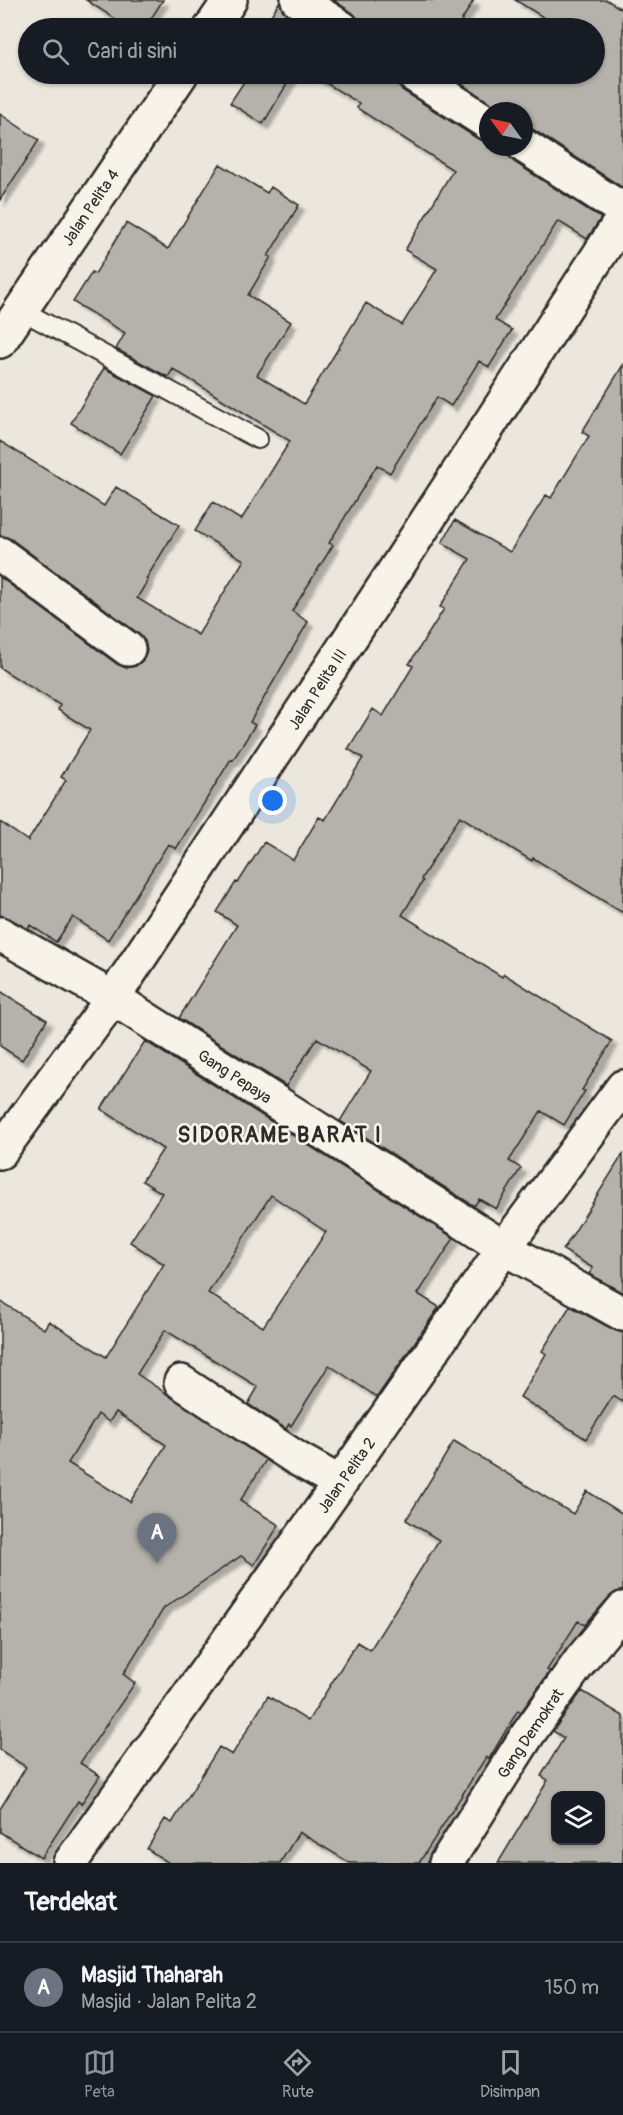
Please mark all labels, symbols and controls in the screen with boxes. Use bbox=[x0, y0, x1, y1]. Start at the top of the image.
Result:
search box bbox=[18, 18, 605, 84]
icon: search bbox=[39, 35, 72, 68]
text: Cari di sini bbox=[87, 37, 177, 65]
north arrow bbox=[479, 102, 533, 156]
street label: Jalan Pelita 4 bbox=[58, 165, 124, 250]
street label: Jalan Pelita III bbox=[284, 645, 351, 734]
your location bbox=[258, 786, 287, 815]
street label: Gang Pepaya bbox=[194, 1046, 275, 1108]
district label: SIDORAME BARAT I bbox=[177, 1121, 383, 1149]
street label: Jalan Pelita 2 bbox=[313, 1434, 380, 1517]
pin: A bbox=[138, 1514, 176, 1563]
street label: Gang Demokrat bbox=[493, 1684, 569, 1782]
map controls bbox=[551, 1791, 605, 1845]
button: layers bbox=[551, 1791, 605, 1845]
text: Terdekat bbox=[24, 1886, 117, 1918]
text: Masjid Thaharah bbox=[81, 1961, 223, 1989]
text: A bbox=[37, 1975, 50, 2000]
text: 150 m bbox=[545, 1975, 599, 2000]
text: Masjid · Jalan Pelita 2 bbox=[81, 1989, 257, 2014]
tab: Peta bbox=[83, 2046, 116, 2102]
tab: Rute bbox=[281, 2046, 314, 2102]
tab: Disimpan bbox=[480, 2046, 540, 2102]

